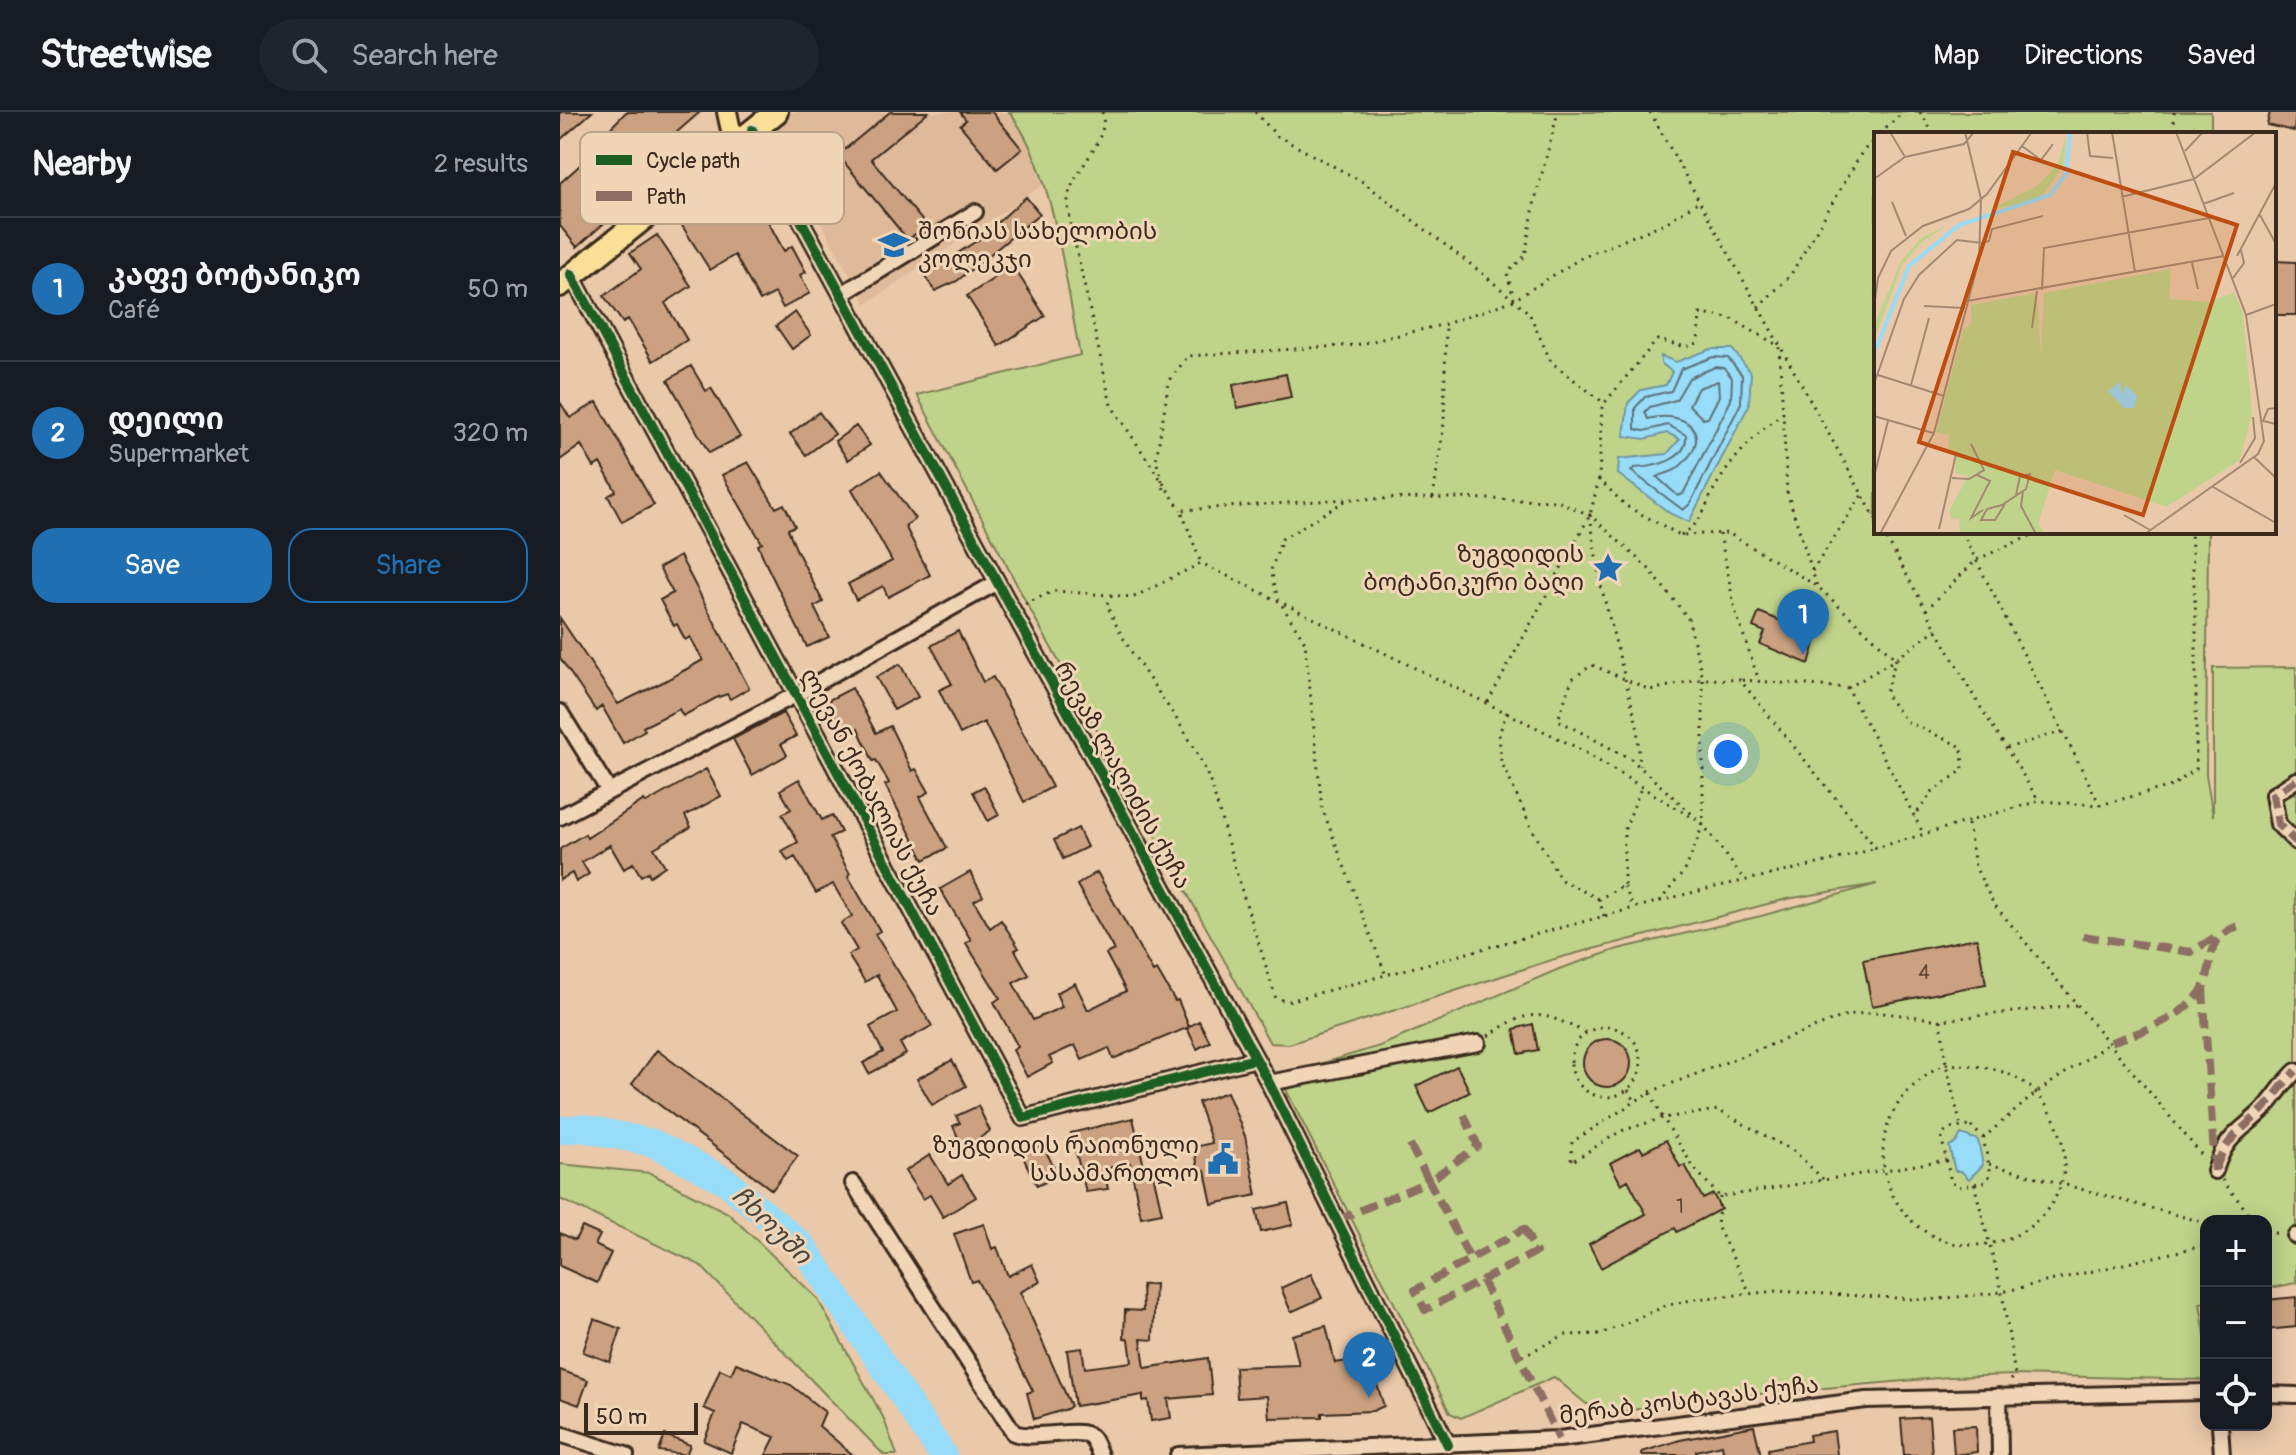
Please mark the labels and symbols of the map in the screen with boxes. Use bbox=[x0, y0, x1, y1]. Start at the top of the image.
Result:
legend bbox=[580, 132, 844, 224]
inset map bbox=[1874, 132, 2276, 534]
text: Cycle path bbox=[646, 147, 740, 175]
text: Path bbox=[646, 183, 686, 211]
place label: შონიას სახელობის კოლეკჯი bbox=[918, 217, 1157, 274]
school or university icon: შონიას სახელობის კოლეკჯი bbox=[877, 228, 911, 262]
place label: ზუგდიდის ბოტანიკური ბაღი bbox=[1363, 540, 1584, 597]
place icon: ზუგდიდის ბოტანიკური ბაღი bbox=[1591, 551, 1625, 585]
pin: 1 bbox=[1777, 589, 1829, 655]
street label: რევაზ ლაღიძის ქუჩა bbox=[1048, 656, 1197, 894]
street label: ლევან ქობალიას ქუჩა bbox=[794, 663, 949, 921]
your location bbox=[1708, 734, 1748, 774]
house number: 4 bbox=[1918, 960, 1930, 985]
place label: ზუგდიდის რაიონული სასამართლო bbox=[933, 1131, 1199, 1188]
public building icon: ზუგდიდის რაიონული სასამართლო bbox=[1206, 1142, 1240, 1176]
water label: ჩხოუში bbox=[725, 1180, 819, 1272]
house number: 1 bbox=[1676, 1194, 1684, 1219]
pin: 2 bbox=[1343, 1332, 1395, 1398]
street label: მერაბ კოსტავას ქუჩა bbox=[1558, 1370, 1821, 1431]
scale bar bbox=[584, 1399, 698, 1435]

